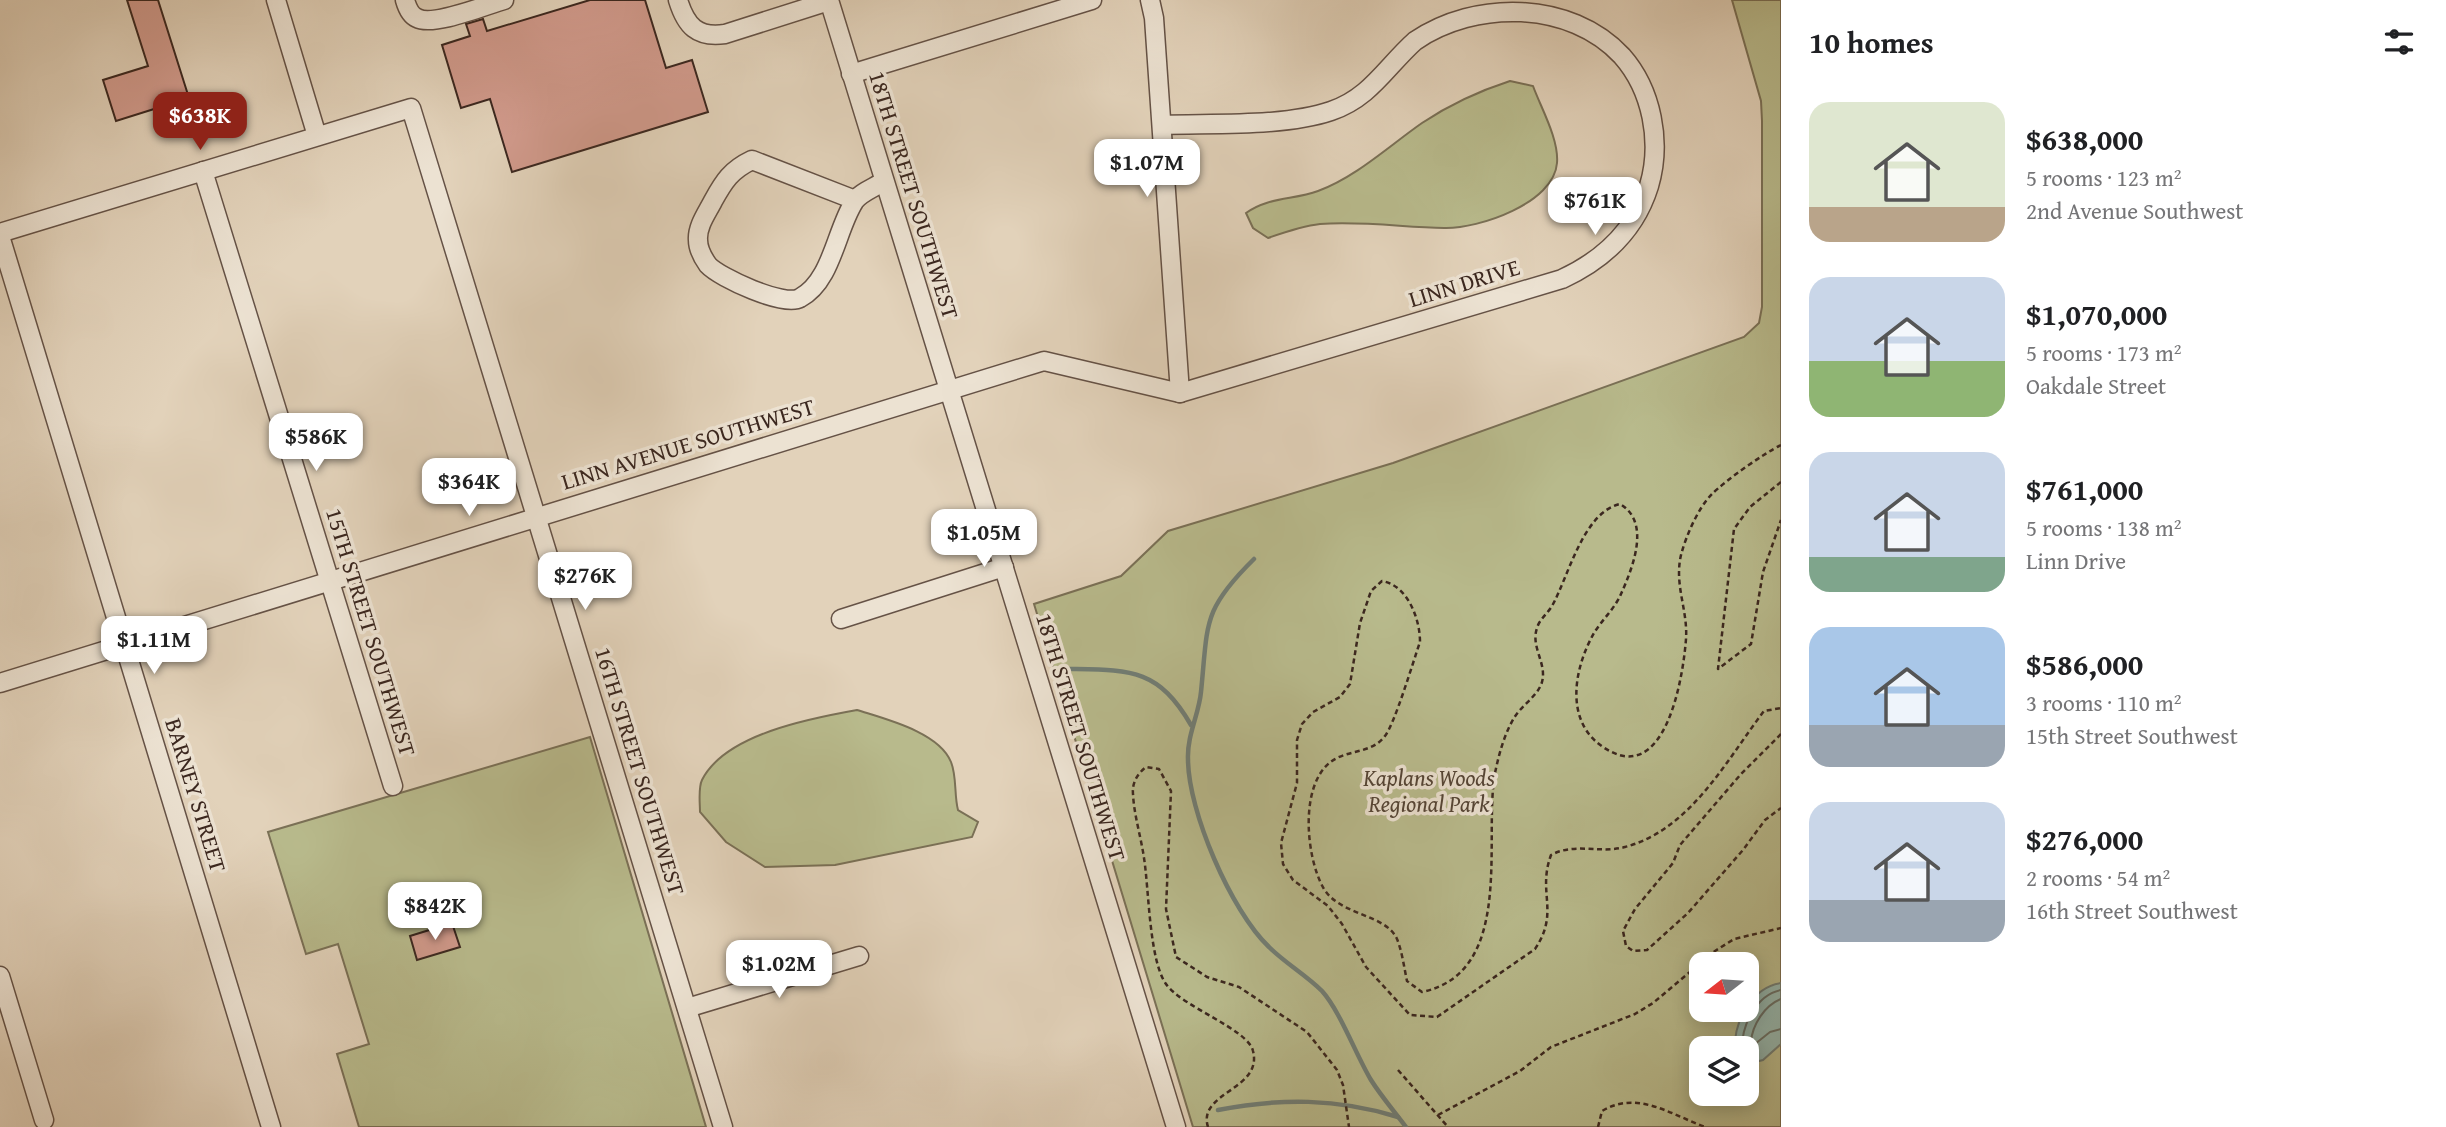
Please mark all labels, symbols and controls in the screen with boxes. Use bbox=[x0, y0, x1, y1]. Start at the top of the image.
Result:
text: 10 homes bbox=[1809, 20, 1934, 64]
icon: filters bbox=[2380, 23, 2418, 61]
street label: 18TH STREET SOUTHWEST bbox=[861, 67, 968, 323]
pin: $638K bbox=[151, 92, 249, 152]
text: $638K bbox=[169, 98, 231, 131]
text: $638,000 bbox=[2026, 117, 2143, 161]
icon: home bbox=[1865, 130, 1949, 214]
pin: $1.07M bbox=[1090, 140, 1204, 199]
text: $1.07M bbox=[1110, 145, 1184, 178]
text: 5 rooms · 123 m² bbox=[2026, 161, 2181, 194]
pin: $761K bbox=[1546, 177, 1644, 237]
text: $761K bbox=[1564, 183, 1626, 216]
text: 2nd Avenue Southwest bbox=[2026, 194, 2243, 227]
street label: LINN DRIVE bbox=[1404, 250, 1523, 315]
text: $1,070,000 bbox=[2026, 292, 2167, 336]
icon: home bbox=[1865, 305, 1949, 389]
text: 5 rooms · 173 m² bbox=[2026, 336, 2181, 369]
text: Oakdale Street bbox=[2026, 369, 2166, 402]
street label: LINN AVENUE SOUTHWEST bbox=[557, 389, 819, 498]
pin: $586K bbox=[267, 414, 365, 473]
text: $586K bbox=[285, 419, 347, 452]
pin: $364K bbox=[420, 458, 518, 518]
text: $364K bbox=[438, 464, 500, 497]
text: $761,000 bbox=[2026, 467, 2143, 511]
icon: home bbox=[1865, 480, 1949, 564]
street label: 15TH STREET SOUTHWEST bbox=[318, 504, 425, 760]
pin: $1.05M bbox=[927, 510, 1041, 569]
text: 5 rooms · 138 m² bbox=[2026, 511, 2181, 544]
text: $1.05M bbox=[947, 515, 1021, 548]
text: Linn Drive bbox=[2026, 544, 2126, 577]
pin: $276K bbox=[536, 552, 634, 612]
text: $276K bbox=[554, 558, 616, 591]
street label: 18TH STREET SOUTHWEST bbox=[1028, 609, 1135, 865]
pin: $1.11M bbox=[97, 616, 211, 676]
text: $1.11M bbox=[117, 622, 191, 655]
text: $586,000 bbox=[2026, 642, 2143, 686]
street label: 16TH STREET SOUTHWEST bbox=[587, 643, 694, 899]
icon: home bbox=[1865, 655, 1949, 739]
text: 3 rooms · 110 m² bbox=[2026, 686, 2181, 719]
street label: BARNEY STREET bbox=[157, 714, 236, 876]
text: 15th Street Southwest bbox=[2026, 719, 2238, 752]
park label: Kaplans Woods Regional Park bbox=[1362, 761, 1495, 820]
text: $276,000 bbox=[2026, 817, 2143, 861]
icon: home bbox=[1865, 830, 1949, 914]
text: 2 rooms · 54 m² bbox=[2026, 861, 2170, 894]
pin: $842K bbox=[386, 883, 484, 942]
text: $842K bbox=[404, 888, 466, 921]
text: 16th Street Southwest bbox=[2026, 894, 2238, 927]
pin: $1.02M bbox=[722, 940, 836, 1000]
text: $1.02M bbox=[742, 946, 816, 979]
north arrow bbox=[1689, 952, 1759, 1022]
map controls bbox=[1689, 952, 1759, 1106]
button: layers bbox=[1689, 1036, 1759, 1106]

